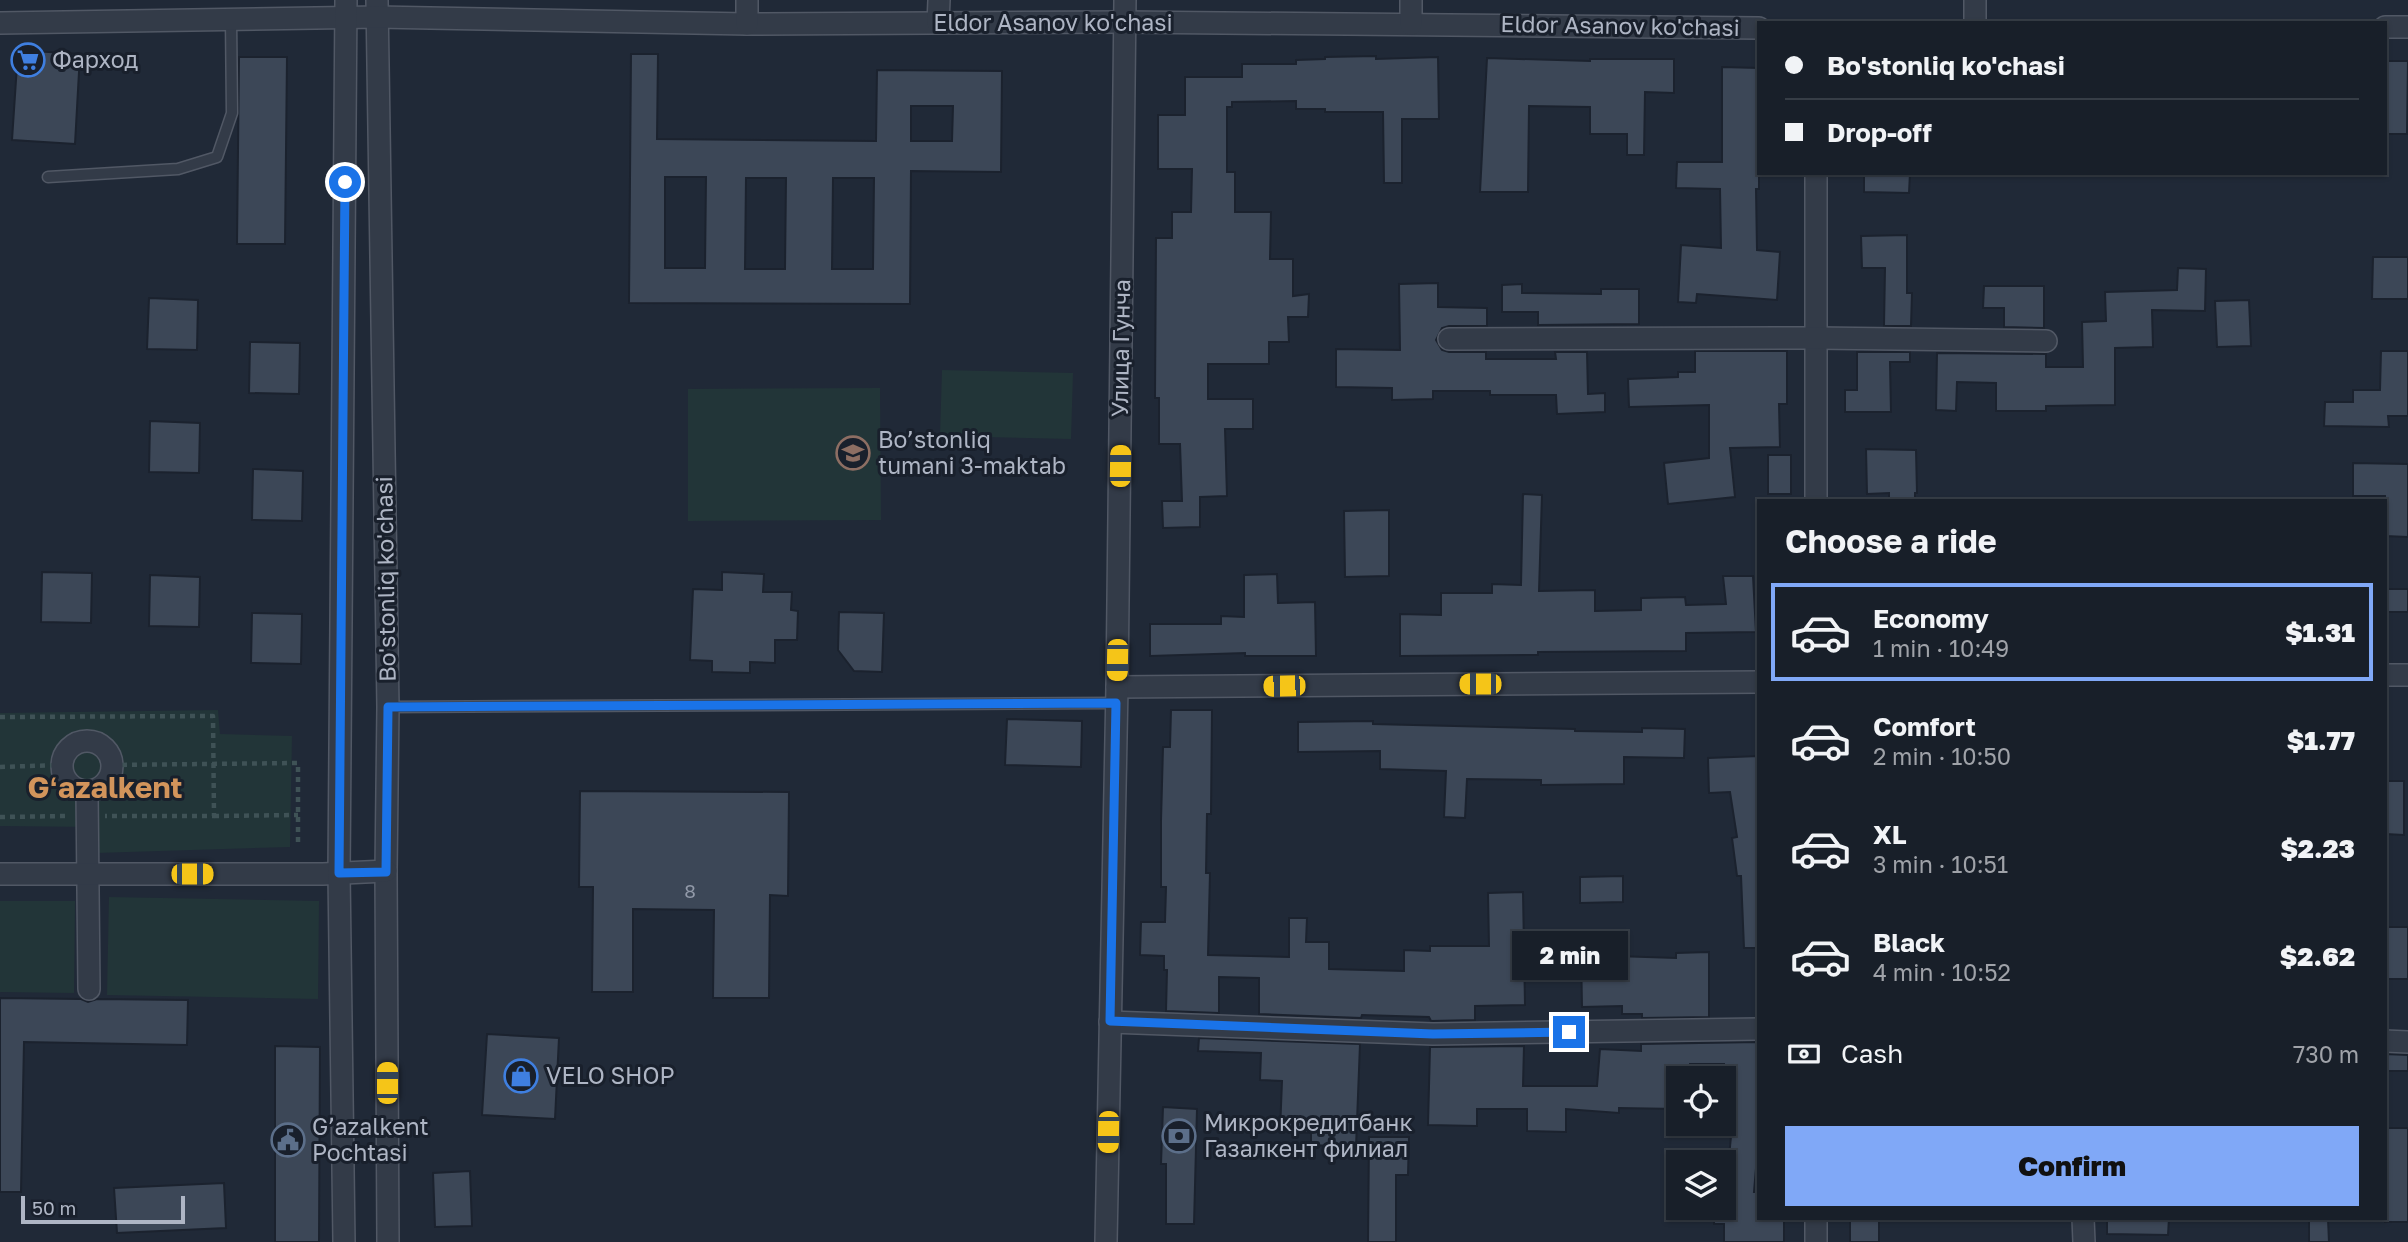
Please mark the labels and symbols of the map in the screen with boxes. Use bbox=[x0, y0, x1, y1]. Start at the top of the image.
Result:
street label: Eldor Asanov ko'chasi bbox=[933, 8, 1173, 36]
street label: Eldor Asanov ko'chasi bbox=[1500, 9, 1740, 41]
supermarket icon: Фарход bbox=[9, 41, 47, 79]
place label: Фарход bbox=[52, 45, 138, 73]
route start bbox=[329, 166, 361, 198]
street label: Улица Гунча bbox=[1105, 279, 1135, 417]
place label: Bo’stonliq tumani 3-maktab bbox=[878, 425, 1066, 479]
school or university icon: Bo’stonliq tumani 3-maktab bbox=[834, 434, 872, 472]
car bbox=[1110, 445, 1131, 487]
street label: Bo'stonliq ko'chasi bbox=[369, 476, 401, 682]
car bbox=[1107, 639, 1128, 681]
car bbox=[1460, 674, 1502, 695]
car bbox=[1263, 675, 1306, 697]
district label: Gʻazalkent bbox=[27, 769, 183, 805]
car bbox=[172, 864, 214, 885]
house number: 8 bbox=[684, 879, 696, 902]
callout: 2 min bbox=[1511, 930, 1627, 979]
route end bbox=[1553, 1016, 1585, 1048]
shop icon: VELO SHOP bbox=[502, 1057, 540, 1095]
place label: VELO SHOP bbox=[546, 1061, 675, 1089]
car bbox=[377, 1062, 398, 1104]
place label: Микрокредитбанк Газалкент филиал bbox=[1204, 1108, 1413, 1162]
car bbox=[1098, 1111, 1119, 1153]
place label: Gʼazalkent Pochtasi bbox=[312, 1112, 429, 1166]
bank icon: Микрокредитбанк Газалкент филиал bbox=[1160, 1117, 1198, 1155]
public building icon: Gʼazalkent Pochtasi bbox=[269, 1121, 307, 1159]
scale bar bbox=[21, 1193, 186, 1225]

